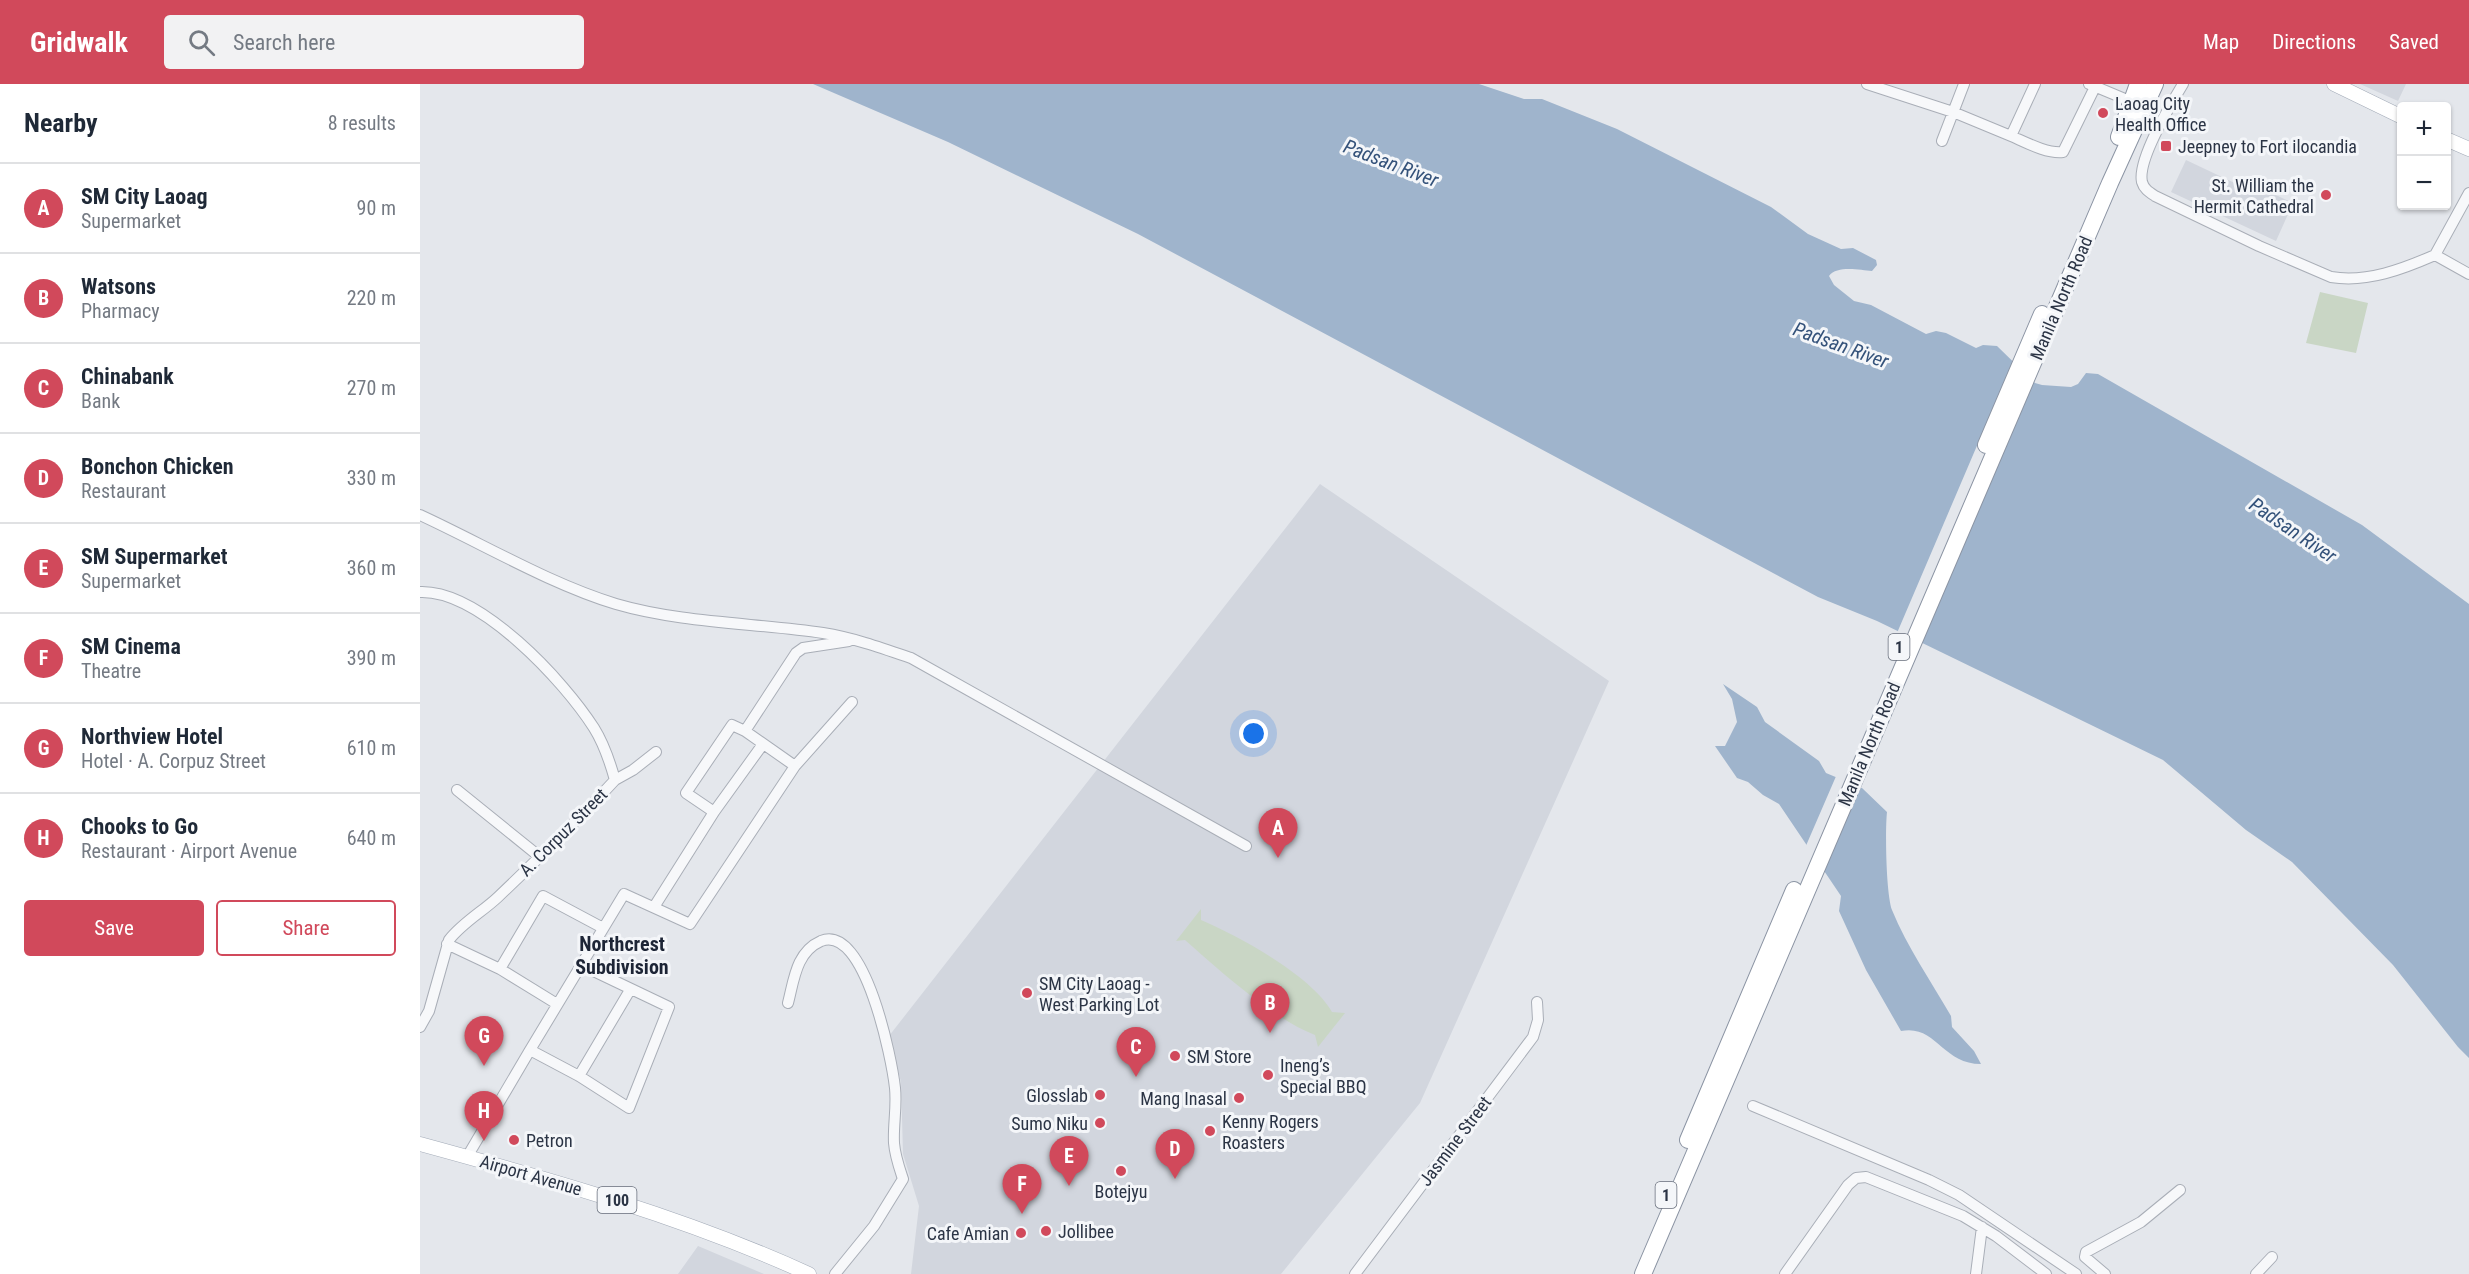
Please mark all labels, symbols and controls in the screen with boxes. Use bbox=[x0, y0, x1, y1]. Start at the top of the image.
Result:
search box bbox=[164, 15, 584, 69]
text: Gridwalk bbox=[30, 26, 128, 59]
icon: search bbox=[185, 26, 218, 59]
text: Search here bbox=[233, 30, 335, 55]
text: Map bbox=[2203, 30, 2239, 54]
text: Directions bbox=[2272, 30, 2356, 54]
text: Saved bbox=[2389, 30, 2439, 54]
place label: Laoag City Health Office bbox=[2115, 93, 2206, 135]
map controls bbox=[2397, 102, 2451, 210]
button: + bbox=[2397, 102, 2451, 156]
marker: Laoag City Health Office bbox=[2096, 106, 2110, 120]
text: Nearby bbox=[24, 108, 98, 138]
text: 8 results bbox=[328, 111, 396, 135]
water label: Padsan River bbox=[1340, 134, 1443, 192]
place label: Jeepney to Fort ilocandia bbox=[2178, 136, 2357, 157]
marker: Jeepney to Fort ilocandia bbox=[2159, 139, 2173, 153]
button: − bbox=[2397, 156, 2451, 210]
place label: St. William the Hermit Cathedral bbox=[2194, 175, 2314, 217]
text: SM City Laoag bbox=[81, 184, 208, 209]
marker: St. William the Hermit Cathedral bbox=[2319, 188, 2333, 202]
text: A bbox=[38, 196, 49, 220]
text: 90 m bbox=[357, 196, 396, 220]
text: Supermarket bbox=[81, 209, 181, 233]
street label: Manila North Road bbox=[2025, 233, 2097, 363]
text: Watsons bbox=[81, 274, 156, 299]
text: B bbox=[38, 286, 49, 310]
text: 220 m bbox=[347, 286, 396, 310]
text: Pharmacy bbox=[81, 299, 160, 323]
water label: Padsan River bbox=[1790, 317, 1893, 374]
text: Chinabank bbox=[81, 364, 174, 389]
text: C bbox=[38, 376, 49, 400]
text: 270 m bbox=[347, 376, 396, 400]
text: Bank bbox=[81, 389, 120, 413]
text: Bonchon Chicken bbox=[81, 454, 234, 479]
text: D bbox=[38, 466, 49, 490]
text: 330 m bbox=[347, 466, 396, 490]
text: Restaurant bbox=[81, 479, 166, 503]
water label: Padsan River bbox=[2245, 492, 2342, 568]
text: SM Supermarket bbox=[81, 544, 228, 569]
text: E bbox=[39, 556, 48, 580]
text: 360 m bbox=[347, 556, 396, 580]
text: Supermarket bbox=[81, 569, 181, 593]
text: SM Cinema bbox=[81, 634, 181, 659]
road number: 1 bbox=[1888, 634, 1910, 660]
text: F bbox=[39, 646, 48, 670]
text: 390 m bbox=[347, 646, 396, 670]
text: Theatre bbox=[81, 659, 141, 683]
street label: Manila North Road bbox=[1833, 679, 1905, 809]
your location bbox=[1239, 719, 1268, 748]
text: Northview Hotel bbox=[81, 724, 223, 749]
text: G bbox=[38, 736, 49, 760]
text: 610 m bbox=[347, 736, 396, 760]
text: Hotel · A. Corpuz Street bbox=[81, 749, 266, 773]
street label: A. Corpuz Street bbox=[515, 784, 611, 880]
pin: A bbox=[1258, 808, 1298, 858]
text: Chooks to Go bbox=[81, 814, 198, 839]
text: H bbox=[37, 826, 50, 850]
text: 640 m bbox=[347, 826, 396, 850]
text: Restaurant · Airport Avenue bbox=[81, 839, 297, 863]
button: Save bbox=[24, 900, 204, 956]
button: Share bbox=[216, 900, 396, 956]
district label: Northcrest Subdivision bbox=[575, 932, 669, 979]
place label: SM City Laoag - West Parking Lot bbox=[1039, 973, 1159, 1015]
pin: B bbox=[1250, 984, 1290, 1033]
marker: SM City Laoag - West Parking Lot bbox=[1020, 986, 1034, 1000]
pin: G bbox=[464, 1016, 504, 1066]
pin: C bbox=[1116, 1028, 1156, 1077]
place label: SM Store bbox=[1187, 1046, 1251, 1067]
marker: SM Store bbox=[1168, 1049, 1182, 1063]
place label: Ineng’s Special BBQ bbox=[1280, 1055, 1366, 1097]
marker: Ineng’s Special BBQ bbox=[1261, 1068, 1275, 1082]
place label: Glosslab bbox=[1026, 1085, 1088, 1106]
marker: Glosslab bbox=[1093, 1088, 1107, 1102]
place label: Mang Inasal bbox=[1140, 1088, 1227, 1109]
marker: Mang Inasal bbox=[1232, 1091, 1246, 1105]
pin: H bbox=[464, 1092, 504, 1141]
street label: Jasmine Street bbox=[1415, 1092, 1495, 1190]
place label: Kenny Rogers Roasters bbox=[1222, 1111, 1319, 1153]
place label: Sumo Niku bbox=[1011, 1113, 1088, 1134]
marker: Sumo Niku bbox=[1093, 1116, 1107, 1130]
marker: Kenny Rogers Roasters bbox=[1203, 1124, 1217, 1138]
place label: Petron bbox=[526, 1130, 573, 1151]
pin: D bbox=[1156, 1130, 1194, 1179]
marker: Petron bbox=[507, 1133, 521, 1147]
pin: E bbox=[1050, 1136, 1088, 1186]
street label: Airport Avenue bbox=[478, 1150, 584, 1200]
pin: F bbox=[1002, 1164, 1042, 1214]
marker: Botejyu bbox=[1114, 1164, 1128, 1178]
place label: Botejyu bbox=[1095, 1181, 1147, 1202]
road number: 1 bbox=[1656, 1182, 1676, 1208]
road number: 100 bbox=[598, 1187, 636, 1213]
place label: Jollibee bbox=[1058, 1221, 1114, 1242]
place label: Cafe Amian bbox=[927, 1223, 1009, 1244]
marker: Jollibee bbox=[1039, 1224, 1053, 1238]
marker: Cafe Amian bbox=[1014, 1226, 1028, 1240]

